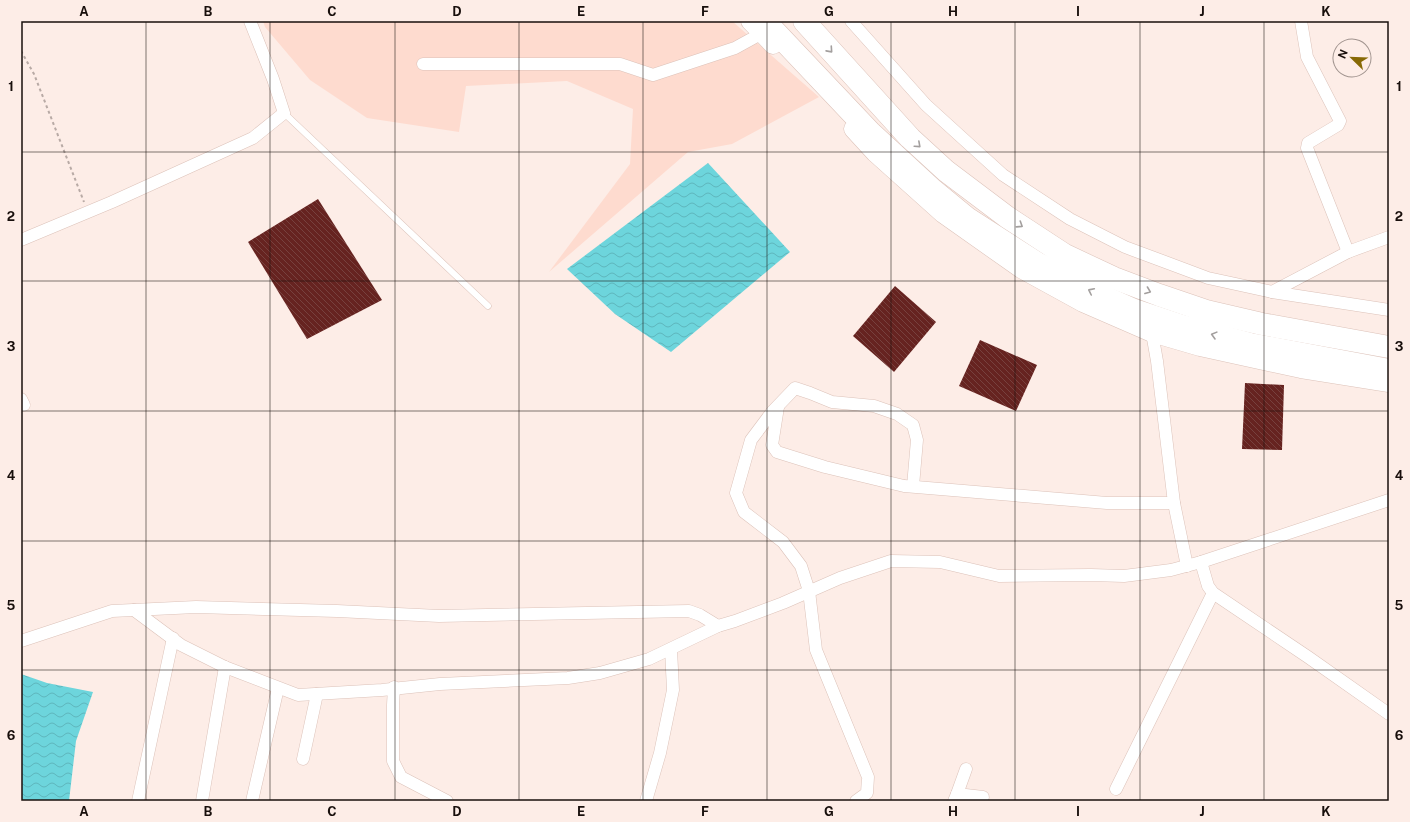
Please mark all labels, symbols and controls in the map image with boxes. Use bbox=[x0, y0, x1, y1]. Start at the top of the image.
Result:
text: A bbox=[79, 4, 89, 19]
text: B bbox=[204, 4, 213, 19]
text: C bbox=[327, 4, 337, 19]
text: D bbox=[452, 4, 462, 19]
text: E bbox=[577, 4, 585, 19]
text: F bbox=[701, 4, 709, 19]
text: G bbox=[824, 4, 834, 19]
text: H bbox=[948, 4, 958, 19]
text: I bbox=[1076, 4, 1080, 19]
text: J bbox=[1199, 4, 1205, 19]
text: K bbox=[1321, 4, 1331, 19]
north arrow bbox=[1332, 38, 1372, 78]
one-way arrow bbox=[825, 45, 832, 53]
text: N bbox=[1336, 48, 1350, 60]
text: 1 bbox=[8, 79, 14, 94]
text: 1 bbox=[1396, 79, 1402, 94]
one-way arrow bbox=[913, 140, 921, 148]
text: 2 bbox=[7, 209, 15, 224]
text: 2 bbox=[1395, 209, 1403, 224]
one-way arrow bbox=[1016, 221, 1023, 228]
one-way arrow bbox=[1144, 286, 1151, 294]
one-way arrow bbox=[1088, 288, 1096, 296]
one-way arrow bbox=[1210, 331, 1217, 340]
text: 3 bbox=[7, 339, 16, 354]
text: 3 bbox=[1395, 339, 1404, 354]
text: 4 bbox=[7, 468, 16, 483]
text: 4 bbox=[1395, 468, 1404, 483]
text: 5 bbox=[7, 598, 16, 613]
text: 5 bbox=[1395, 598, 1404, 613]
text: 6 bbox=[7, 728, 16, 743]
text: 6 bbox=[1395, 728, 1404, 743]
text: A bbox=[79, 804, 89, 819]
text: B bbox=[204, 804, 213, 819]
text: C bbox=[327, 804, 337, 819]
text: D bbox=[452, 804, 462, 819]
text: E bbox=[577, 804, 585, 819]
text: F bbox=[701, 804, 709, 819]
text: G bbox=[824, 804, 834, 819]
text: H bbox=[948, 804, 958, 819]
text: I bbox=[1076, 804, 1080, 819]
text: J bbox=[1199, 804, 1205, 819]
text: K bbox=[1321, 804, 1331, 819]

